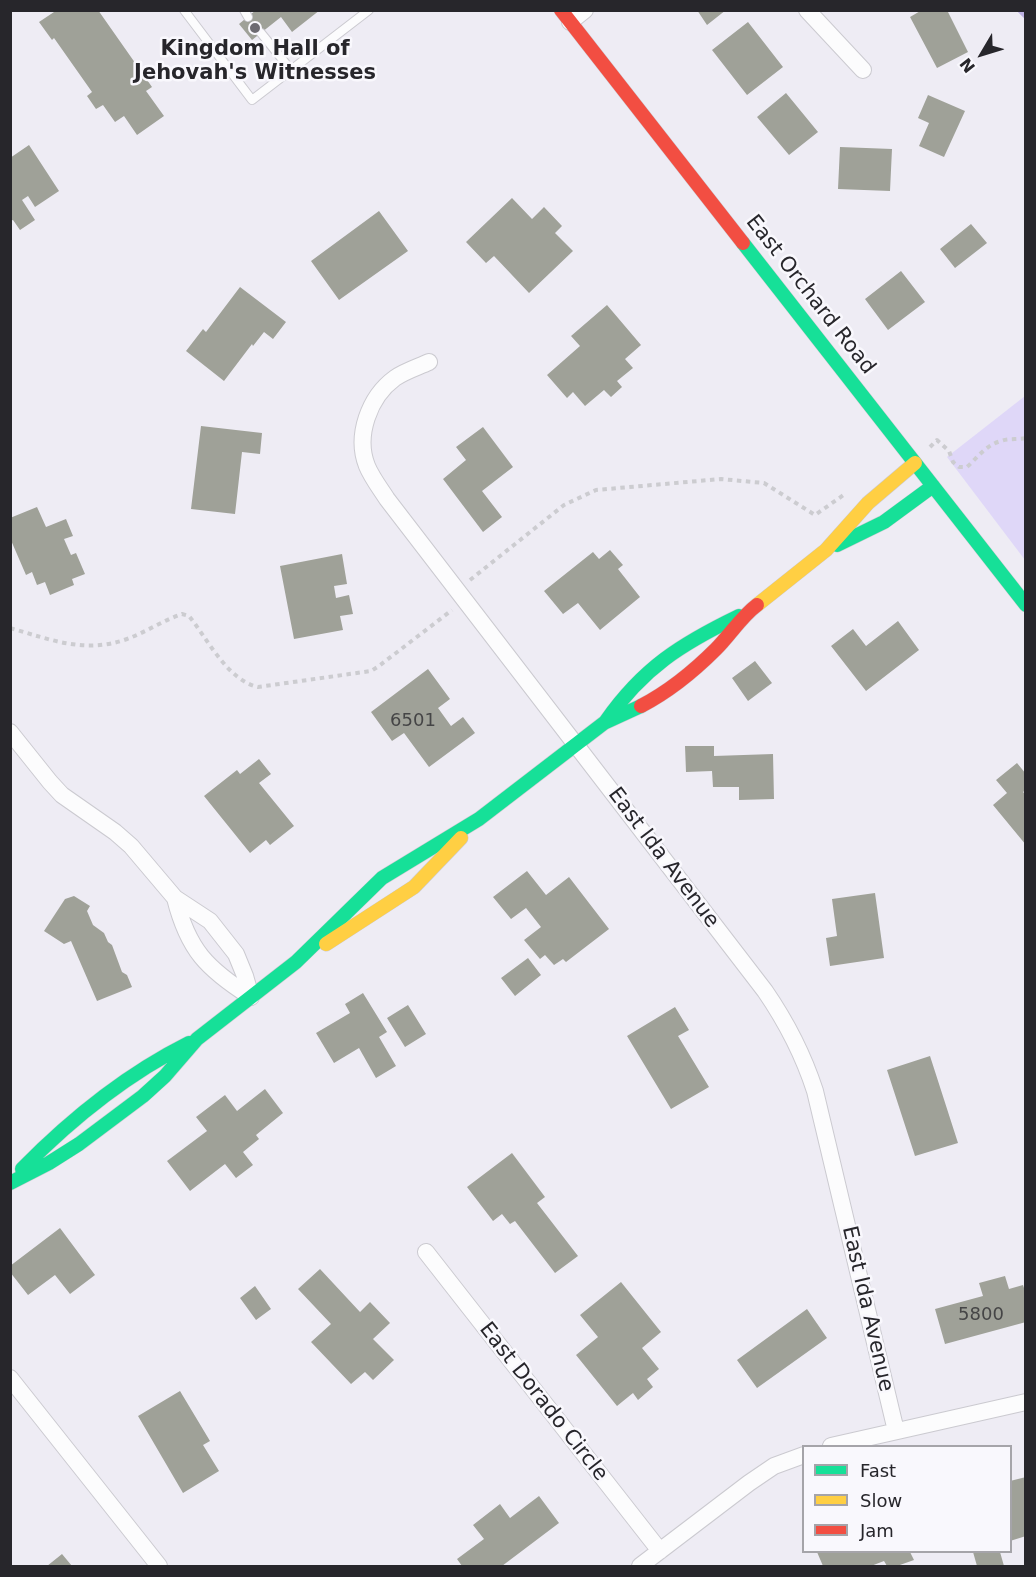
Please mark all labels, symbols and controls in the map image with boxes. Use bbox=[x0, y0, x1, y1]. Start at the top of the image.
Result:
marker: Kingdom Hall of Jehovah's Witnesses bbox=[248, 21, 262, 35]
north arrow bbox=[952, 24, 1012, 84]
place label: Kingdom Hall of Jehovah's Witnesses bbox=[134, 37, 376, 87]
text: N bbox=[956, 54, 979, 77]
street label: East Orchard Road bbox=[740, 210, 880, 380]
house number: 6501 bbox=[390, 710, 436, 732]
street label: East Ida Avenue bbox=[602, 783, 724, 933]
street label: East Ida Avenue bbox=[836, 1224, 898, 1394]
house number: 5800 bbox=[958, 1304, 1004, 1326]
street label: East Dorado Circle bbox=[473, 1318, 613, 1486]
legend bbox=[802, 1445, 1012, 1553]
text: Fast bbox=[860, 1460, 896, 1481]
text: Slow bbox=[860, 1490, 902, 1511]
text: Jam bbox=[860, 1520, 894, 1541]

